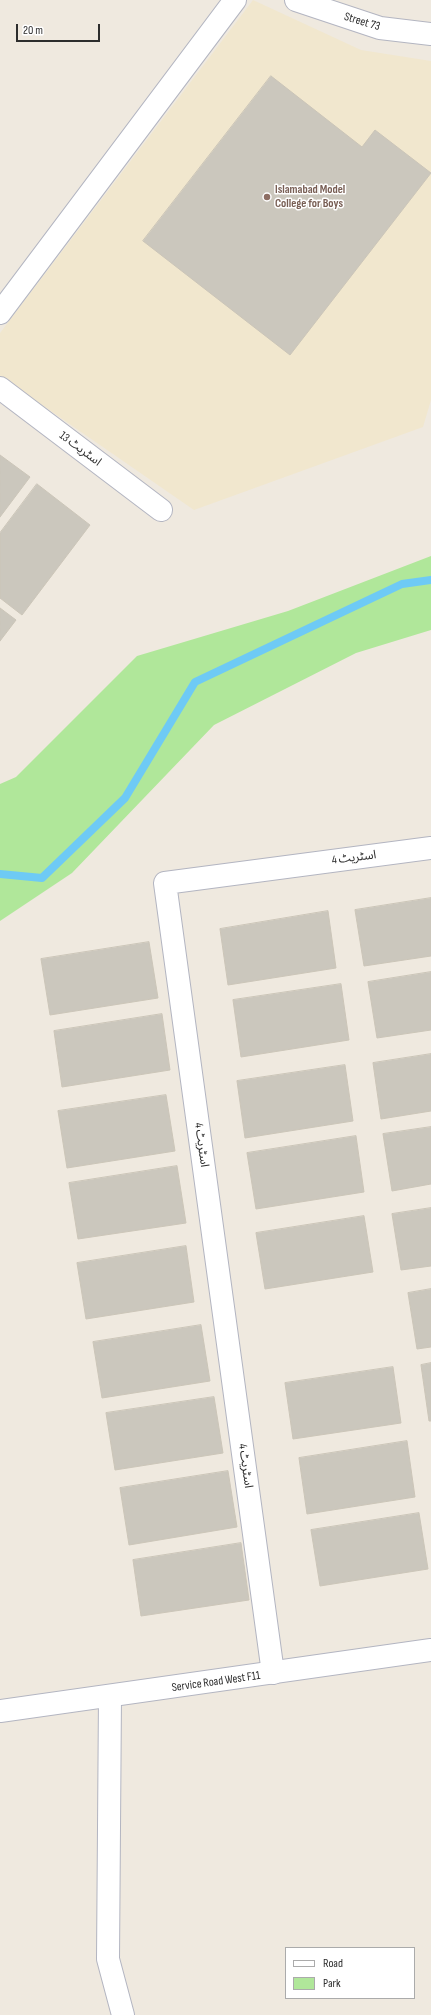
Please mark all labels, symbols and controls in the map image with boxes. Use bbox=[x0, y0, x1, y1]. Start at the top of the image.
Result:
street label: Street 73 bbox=[342, 10, 382, 34]
scale bar bbox=[18, 16, 102, 42]
text: 20 m bbox=[23, 23, 43, 38]
place label: Islamabad Model College for Boys bbox=[275, 183, 345, 211]
marker: Islamabad Model College for Boys bbox=[262, 192, 272, 202]
street label: اسٹریٹ 13 bbox=[56, 429, 104, 469]
street label: اسٹریٹ 4 bbox=[331, 848, 377, 868]
street label: اسٹریٹ 4 bbox=[191, 1122, 211, 1168]
street label: اسٹریٹ 4 bbox=[235, 1443, 255, 1489]
street label: Service Road West F11 bbox=[171, 1669, 261, 1695]
legend bbox=[285, 1947, 415, 1999]
text: Road bbox=[323, 1956, 343, 1971]
text: Park bbox=[323, 1976, 341, 1991]

